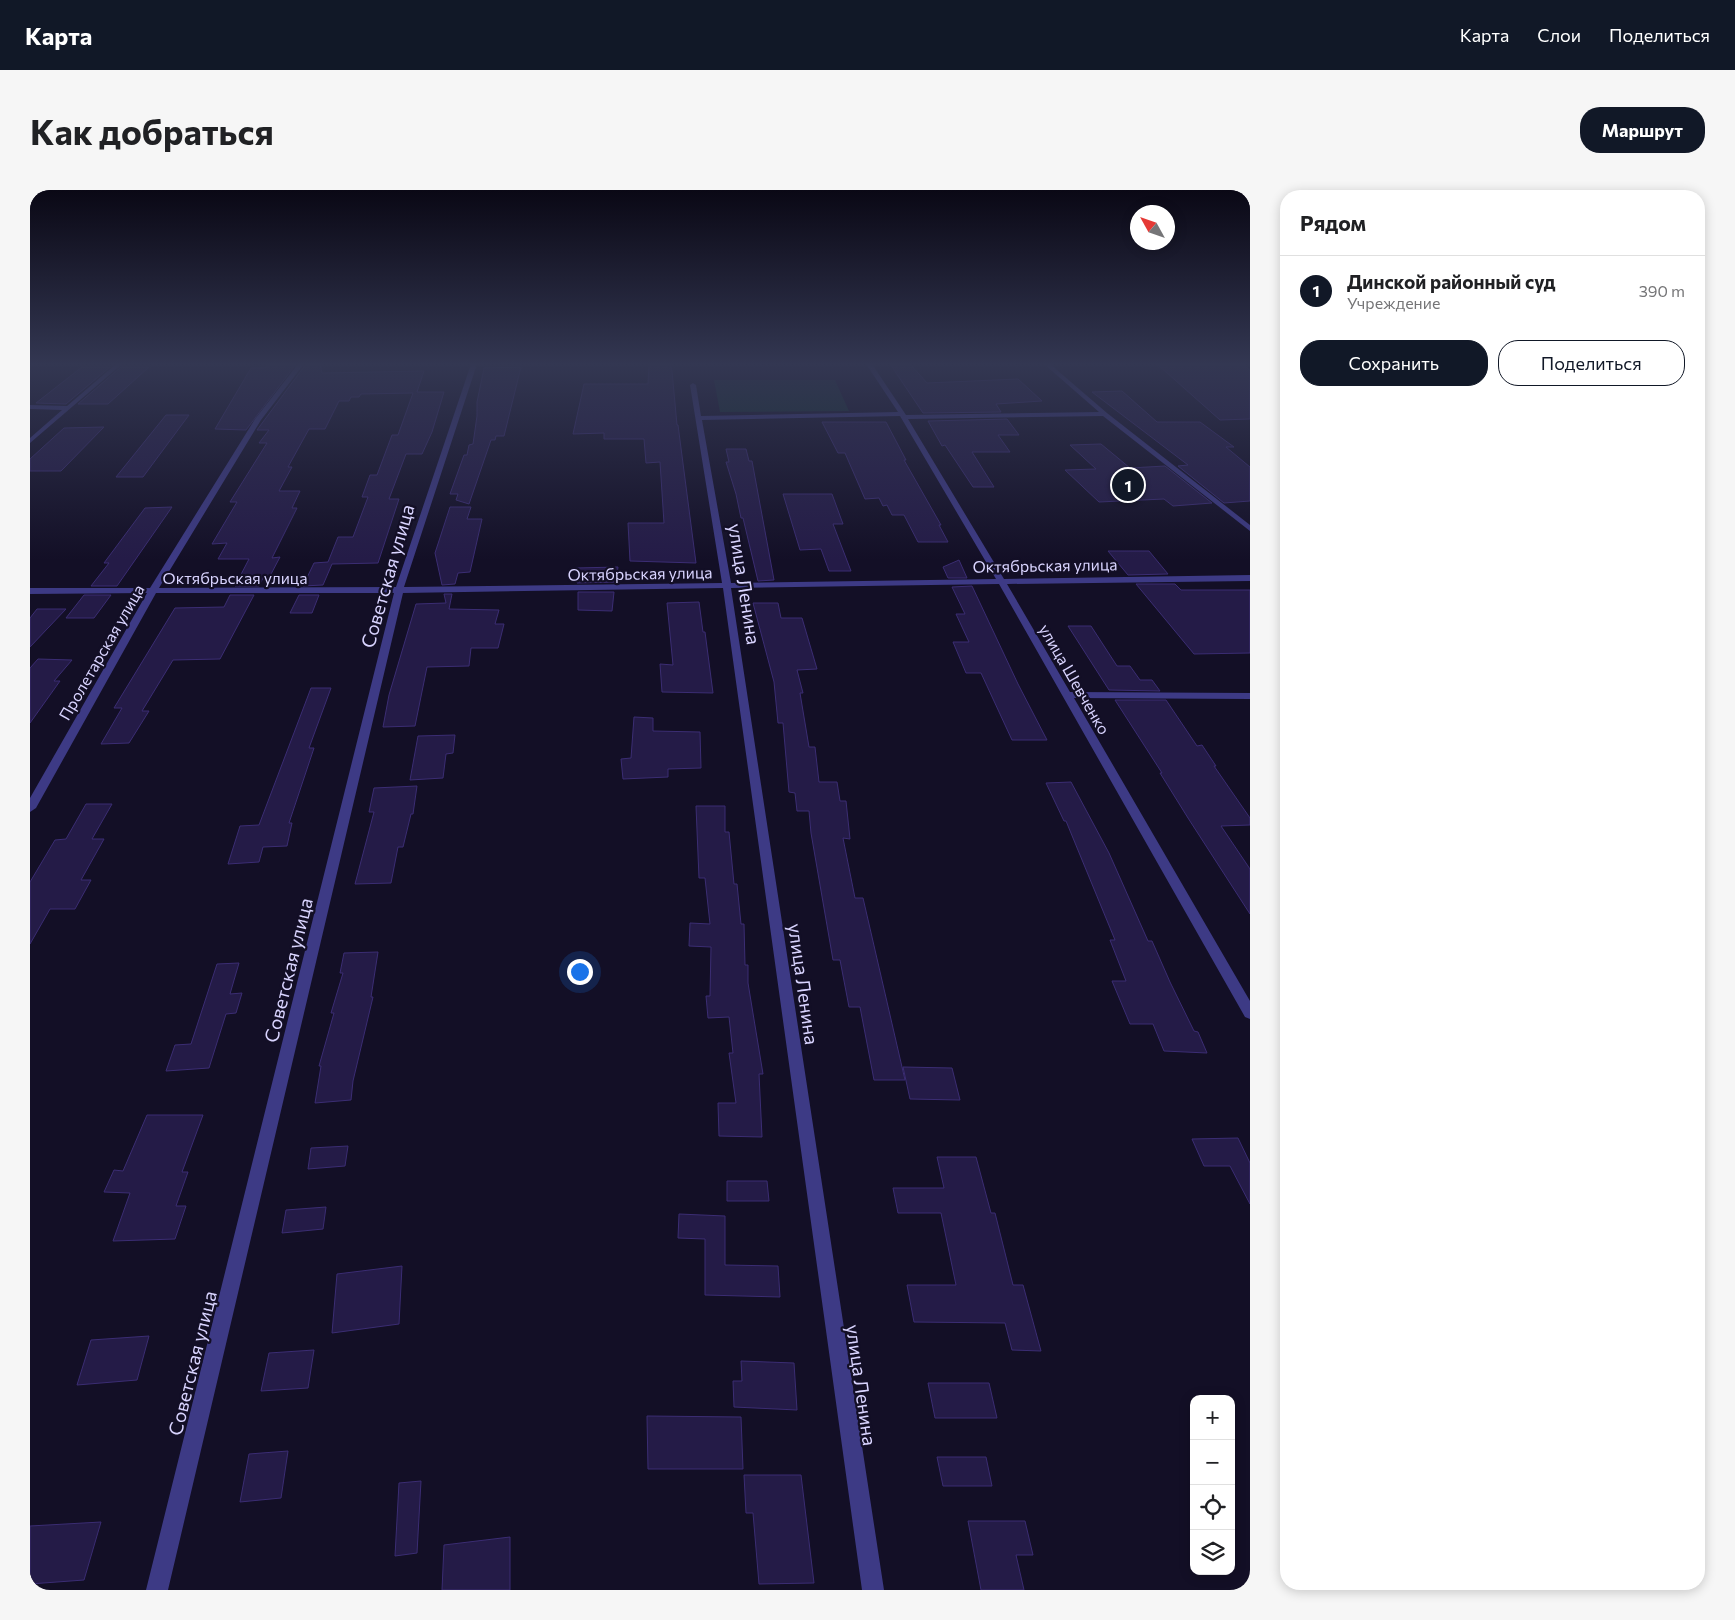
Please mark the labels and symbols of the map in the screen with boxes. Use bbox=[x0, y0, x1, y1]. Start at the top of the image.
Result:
north arrow bbox=[1130, 205, 1175, 250]
pin: 1 bbox=[1112, 466, 1144, 504]
street label: Советская улица bbox=[356, 502, 418, 650]
street label: улица Ленина bbox=[724, 522, 766, 646]
street label: Октябрьская улица bbox=[972, 554, 1118, 576]
street label: Октябрьская улица bbox=[567, 562, 713, 584]
street label: Октябрьская улица bbox=[163, 568, 307, 587]
street label: Пролетарская улица bbox=[54, 581, 148, 723]
street label: улица Шевченко bbox=[1036, 620, 1114, 738]
street label: Советская улица bbox=[259, 895, 317, 1045]
street label: улица Ленина bbox=[784, 922, 824, 1046]
your location bbox=[567, 959, 593, 985]
street label: Советская улица bbox=[163, 1288, 221, 1438]
street label: улица Ленина bbox=[842, 1323, 882, 1447]

